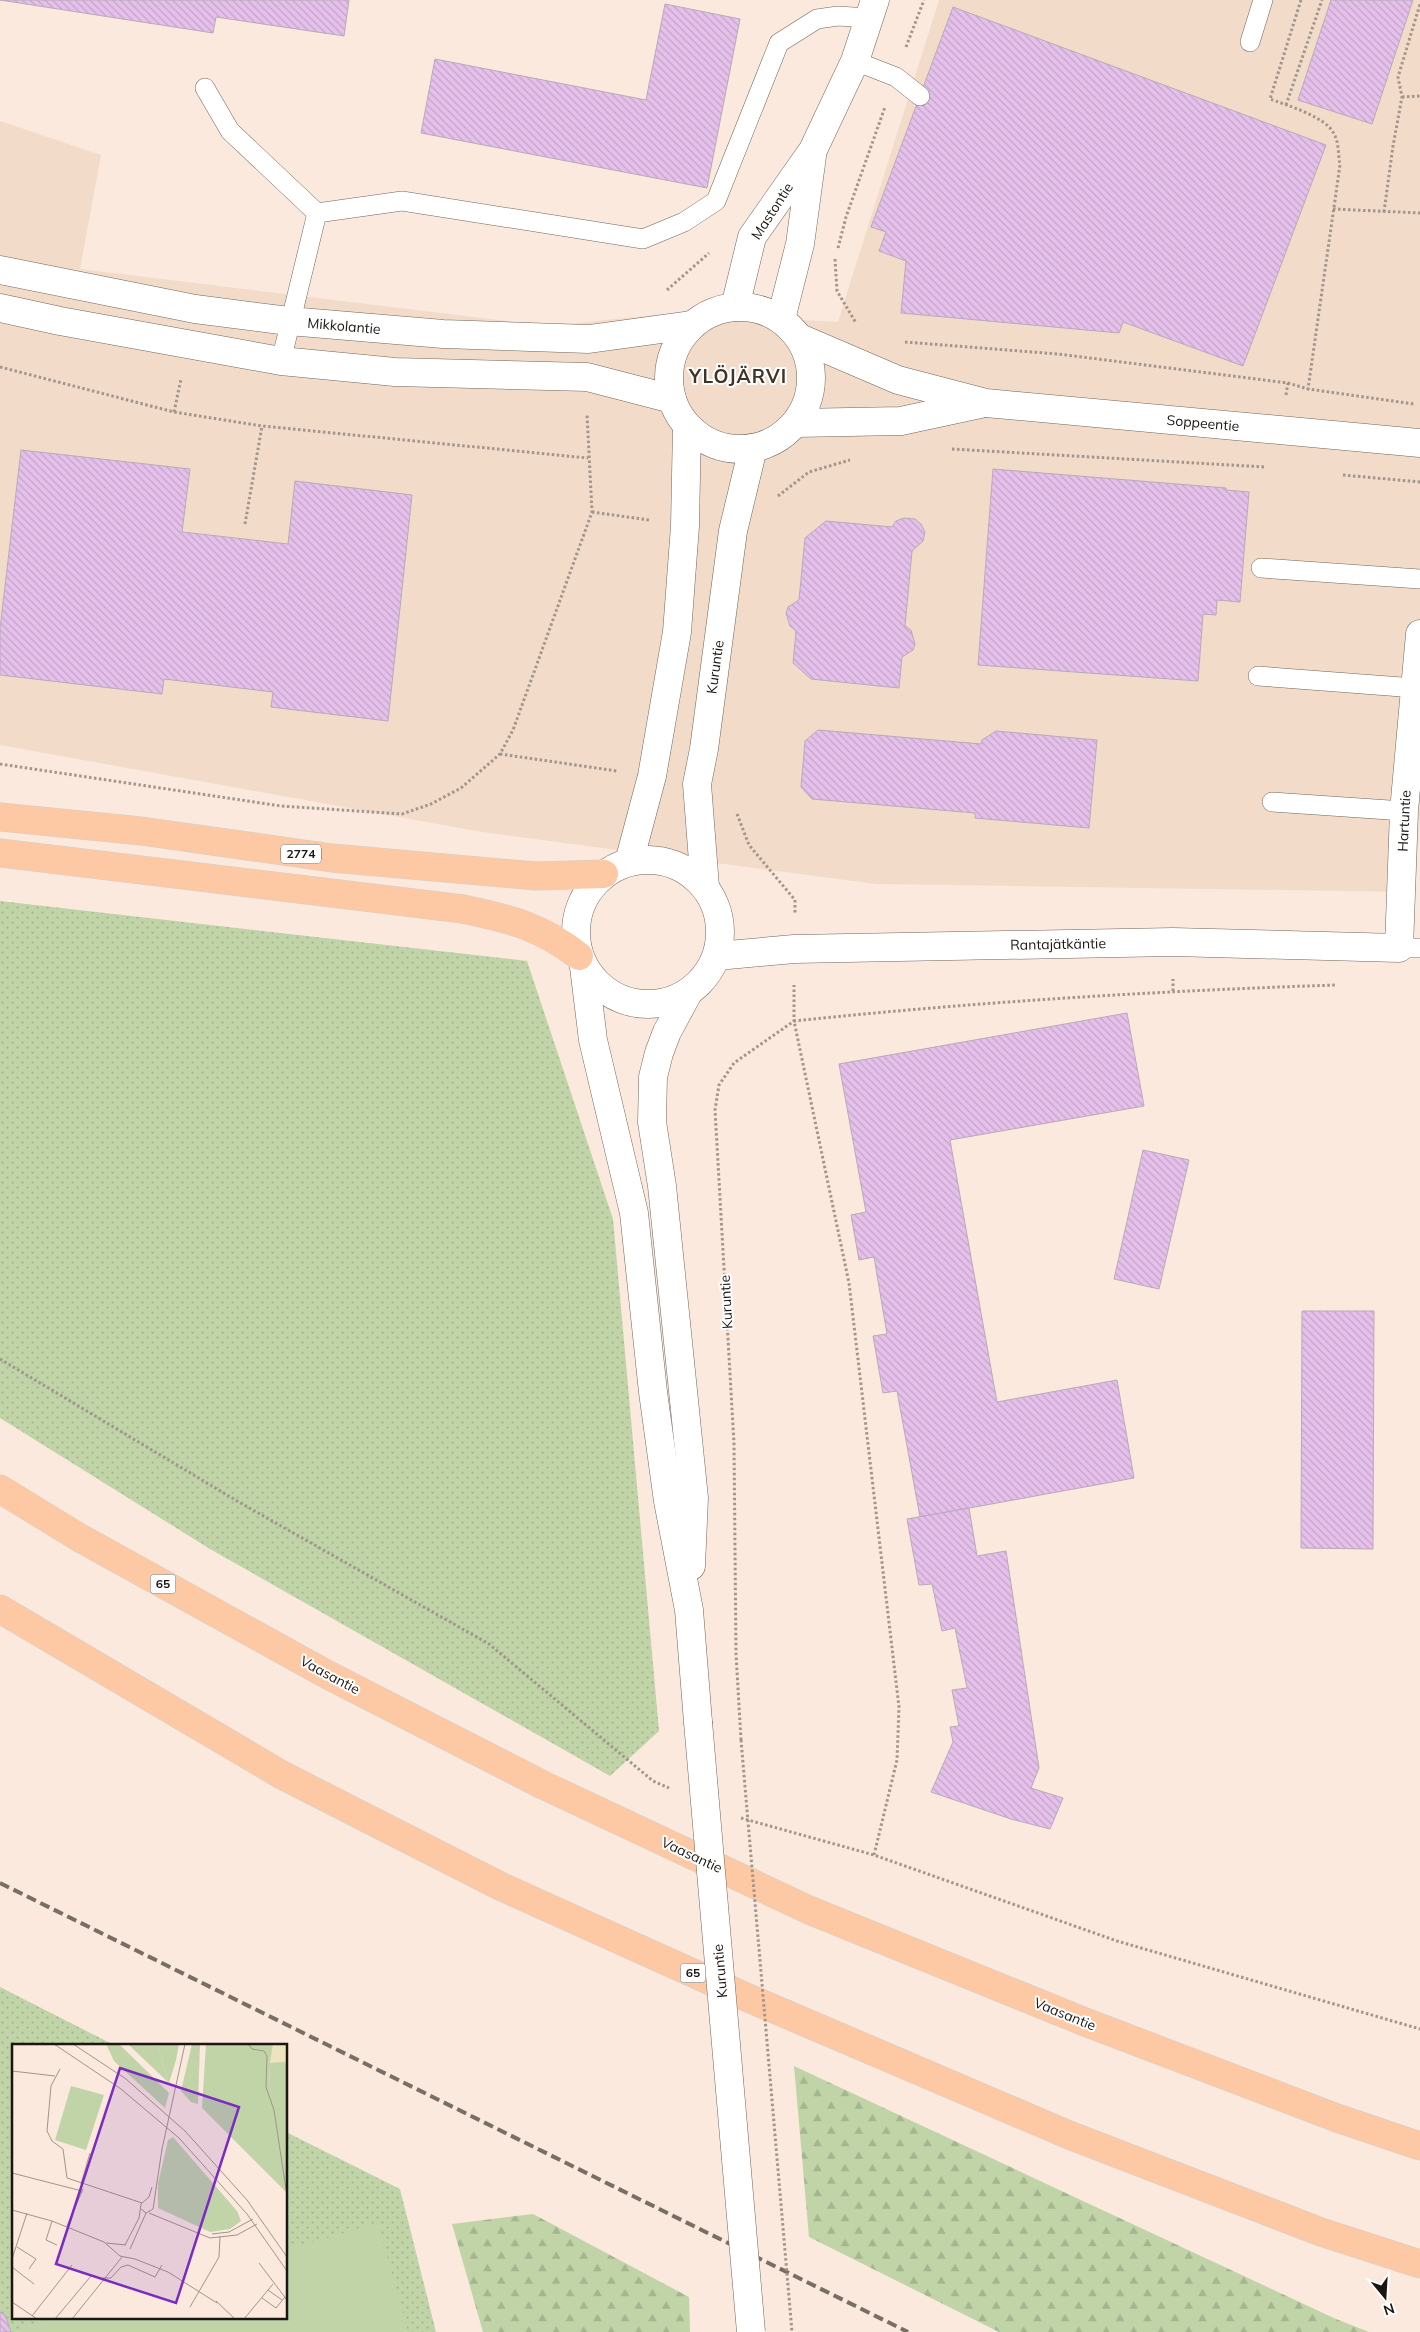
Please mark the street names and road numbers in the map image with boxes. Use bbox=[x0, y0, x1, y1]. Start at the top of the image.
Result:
street label: Mastontie bbox=[747, 179, 797, 243]
street label: Mikkolantie bbox=[307, 314, 381, 338]
street label: Soppeentie bbox=[1166, 411, 1240, 435]
street label: Kuruntie bbox=[702, 639, 728, 695]
street label: Hartuntie bbox=[1393, 790, 1415, 852]
road number: 2774 bbox=[281, 844, 321, 864]
street label: Rantajätkäntie bbox=[1010, 934, 1106, 954]
street label: Kuruntie bbox=[716, 1275, 736, 1329]
road number: 65 bbox=[150, 1575, 176, 1594]
street label: Vaasantie bbox=[297, 1652, 363, 1698]
street label: Vaasantie bbox=[659, 1833, 725, 1877]
street label: Kuruntie bbox=[709, 1943, 731, 1999]
road number: 65 bbox=[680, 1964, 706, 1982]
street label: Vaasantie bbox=[1031, 1993, 1099, 2035]

